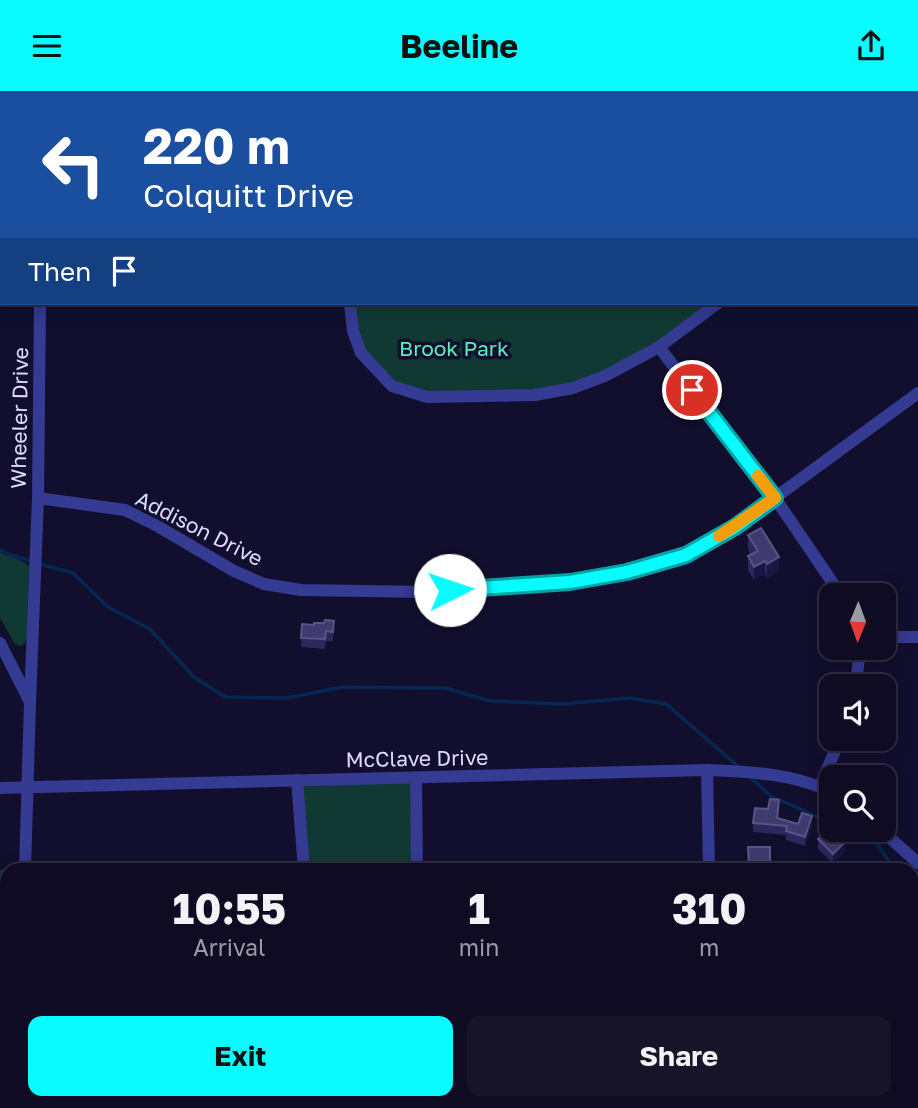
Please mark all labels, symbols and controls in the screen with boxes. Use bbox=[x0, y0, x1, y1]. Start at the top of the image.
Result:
icon: menu bbox=[28, 27, 66, 65]
text: Beeline bbox=[400, 27, 518, 65]
icon: share bbox=[852, 27, 890, 65]
text: 220 m bbox=[143, 116, 290, 175]
icon: left bbox=[28, 119, 119, 210]
text: Colquitt Drive bbox=[143, 176, 354, 214]
icon: arrive bbox=[105, 252, 143, 290]
text: Then bbox=[28, 256, 91, 287]
park label: Brook Park bbox=[399, 335, 509, 361]
street label: Wheeler Drive bbox=[5, 347, 33, 489]
pin bbox=[662, 360, 722, 420]
icon: arrive bbox=[673, 371, 711, 409]
street label: Addison Drive bbox=[132, 485, 267, 571]
position arrow bbox=[413, 553, 487, 627]
north arrow bbox=[819, 583, 896, 660]
map controls bbox=[819, 583, 896, 842]
button: sound bbox=[819, 674, 896, 751]
street label: McClave Drive bbox=[345, 744, 489, 772]
button: search bbox=[819, 765, 896, 842]
text: 10:55 bbox=[173, 883, 286, 933]
text: 1 bbox=[468, 883, 490, 933]
text: 310 bbox=[672, 883, 746, 933]
text: Arrival bbox=[193, 933, 265, 961]
text: min bbox=[459, 933, 499, 961]
text: m bbox=[699, 933, 719, 961]
button: Exit bbox=[28, 1016, 453, 1096]
button: Share bbox=[467, 1016, 891, 1096]

